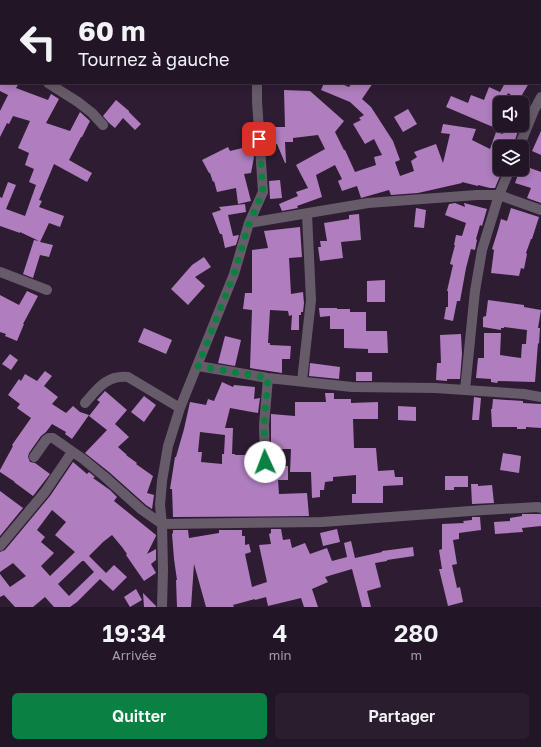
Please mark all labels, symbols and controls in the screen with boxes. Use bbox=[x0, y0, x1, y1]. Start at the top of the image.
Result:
text: 60 m bbox=[78, 14, 145, 47]
icon: left bbox=[12, 16, 64, 68]
text: Tournez à gauche bbox=[78, 48, 230, 70]
map controls bbox=[493, 96, 529, 176]
button: sound bbox=[493, 96, 529, 132]
pin bbox=[242, 122, 276, 156]
icon: arrive bbox=[248, 128, 270, 150]
button: layers bbox=[493, 140, 529, 176]
position arrow bbox=[244, 441, 286, 483]
text: 19:34 bbox=[102, 618, 166, 647]
text: 4 bbox=[273, 618, 288, 647]
text: 280 bbox=[394, 618, 439, 647]
text: Arrivée bbox=[112, 647, 157, 663]
text: min bbox=[269, 647, 292, 663]
text: m bbox=[411, 647, 422, 663]
button: Quitter bbox=[12, 693, 267, 739]
button: Partager bbox=[275, 693, 529, 739]

